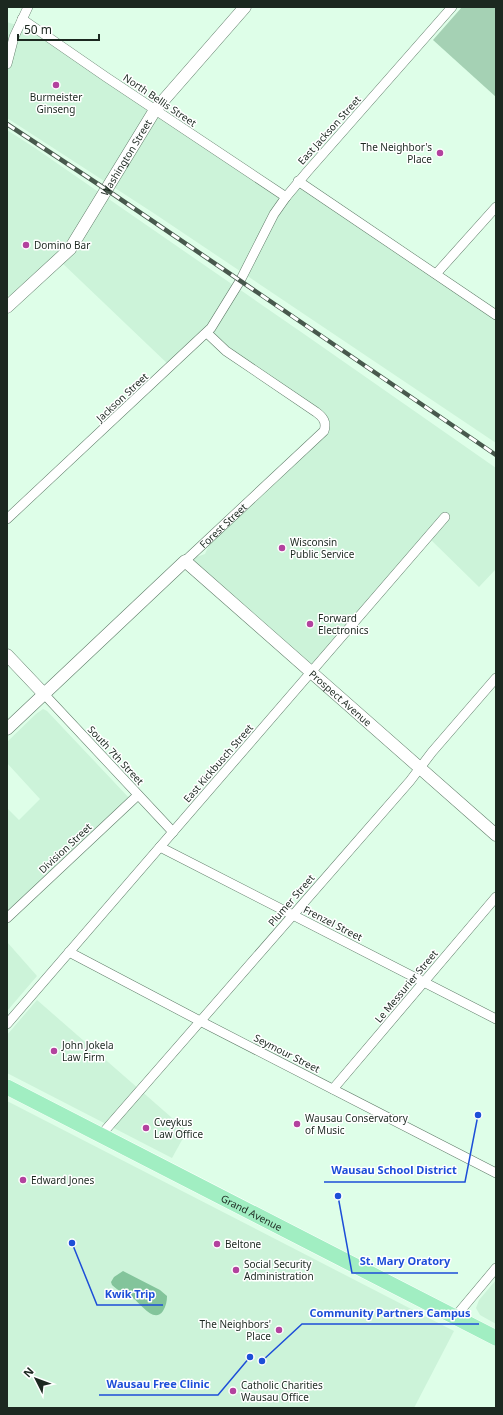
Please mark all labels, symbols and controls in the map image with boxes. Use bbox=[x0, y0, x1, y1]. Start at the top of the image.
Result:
scale bar bbox=[18, 16, 99, 42]
text: 50 m bbox=[24, 21, 52, 38]
street label: North Bellis Street bbox=[121, 70, 200, 130]
marker: Burmeister Ginseng bbox=[51, 80, 61, 90]
place label: Burmeister Ginseng bbox=[30, 90, 82, 116]
street label: East Jackson Street bbox=[294, 92, 364, 167]
street label: Washington Street bbox=[97, 116, 155, 198]
place label: The Neighbor's Place bbox=[360, 140, 432, 166]
marker: The Neighbor's Place bbox=[435, 148, 445, 158]
place label: Domino Bar bbox=[34, 238, 90, 252]
marker: Domino Bar bbox=[21, 240, 31, 250]
street label: Jackson Street bbox=[92, 369, 151, 425]
street label: Forest Street bbox=[196, 500, 250, 551]
place label: Wisconsin Public Service bbox=[290, 535, 355, 561]
marker: Wisconsin Public Service bbox=[277, 543, 287, 553]
place label: Forward Electronics bbox=[318, 611, 369, 637]
marker: Forward Electronics bbox=[305, 619, 315, 629]
street label: Prospect Avenue bbox=[306, 667, 375, 730]
street label: East Kickbusch Street bbox=[180, 720, 256, 805]
street label: South 7th Street bbox=[85, 722, 147, 788]
street label: Division Street bbox=[35, 820, 95, 876]
street label: Plumer Street bbox=[265, 871, 318, 929]
street label: Frenzel Street bbox=[301, 902, 365, 944]
street label: Le Messurier Street bbox=[371, 946, 441, 1025]
street label: Seymour Street bbox=[252, 1030, 323, 1076]
place label: John Jokela Law Firm bbox=[61, 1038, 114, 1064]
marker: John Jokela Law Firm bbox=[49, 1046, 59, 1056]
place label: Wausau Conservatory of Music bbox=[305, 1111, 409, 1137]
place label: Cveykus Law Office bbox=[154, 1115, 203, 1141]
marker: Wausau Conservatory of Music bbox=[292, 1119, 302, 1129]
marker: Cveykus Law Office bbox=[141, 1123, 151, 1133]
callout: Wausau School District bbox=[324, 1159, 465, 1182]
text: Wausau School District bbox=[331, 1162, 457, 1177]
place label: Edward Jones bbox=[31, 1173, 94, 1187]
marker: Edward Jones bbox=[18, 1175, 28, 1185]
street label: Grand Avenue bbox=[219, 1191, 285, 1234]
place label: Beltone bbox=[225, 1237, 262, 1251]
marker: Beltone bbox=[212, 1239, 222, 1249]
callout: St. Mary Oratory bbox=[352, 1250, 458, 1273]
text: St. Mary Oratory bbox=[360, 1253, 451, 1268]
place label: Social Security Administration bbox=[244, 1257, 314, 1283]
marker: Social Security Administration bbox=[231, 1265, 241, 1275]
callout: Kwik Trip bbox=[97, 1282, 163, 1305]
text: Kwik Trip bbox=[105, 1286, 155, 1301]
callout: Community Partners Campus bbox=[302, 1301, 479, 1324]
text: Community Partners Campus bbox=[309, 1305, 471, 1320]
place label: The Neighbors' Place bbox=[200, 1317, 271, 1343]
marker: The Neighbors' Place bbox=[274, 1325, 284, 1335]
north arrow bbox=[16, 1359, 56, 1399]
text: N bbox=[20, 1364, 37, 1380]
callout: Wausau Free Clinic bbox=[99, 1372, 218, 1395]
text: Wausau Free Clinic bbox=[107, 1376, 210, 1391]
place label: Catholic Charities Wausau Office bbox=[241, 1378, 323, 1404]
marker: Catholic Charities Wausau Office bbox=[228, 1386, 238, 1396]

